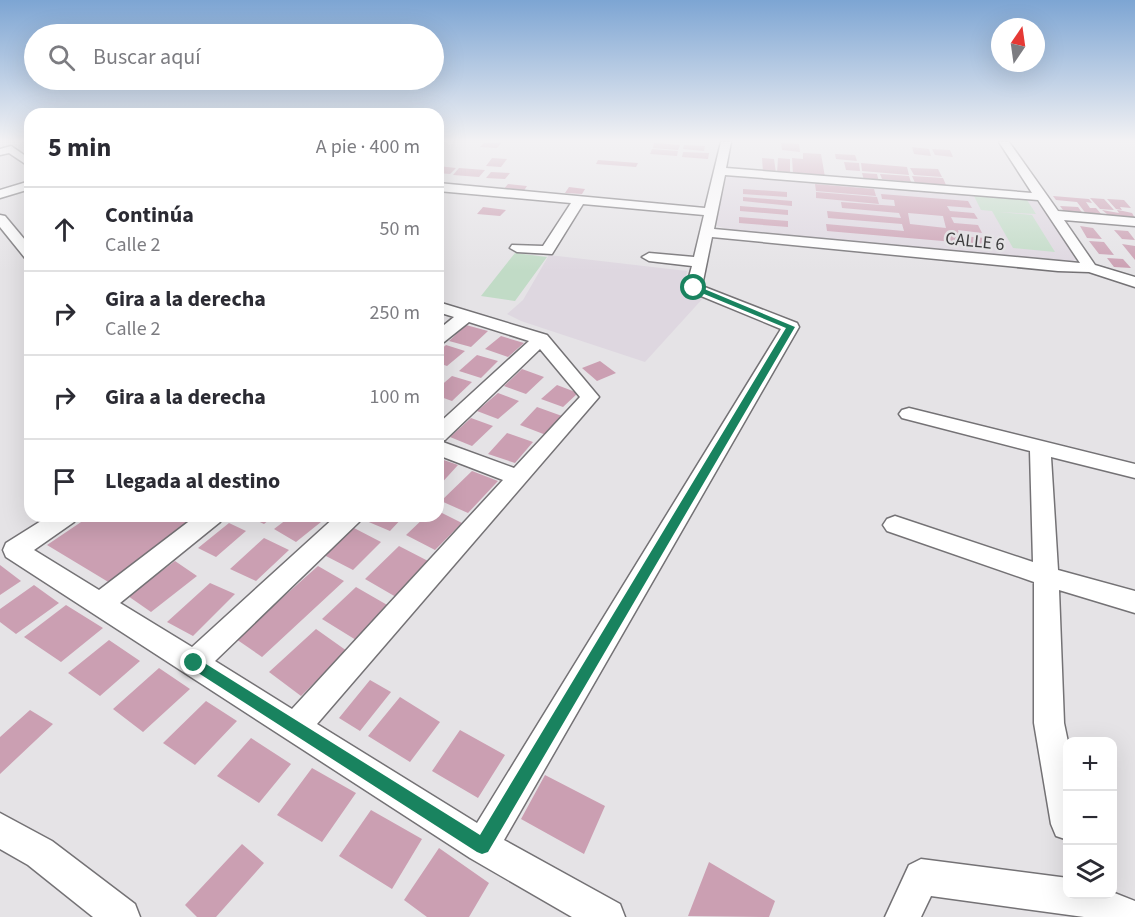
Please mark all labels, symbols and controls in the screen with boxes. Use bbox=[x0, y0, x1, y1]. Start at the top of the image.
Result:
north arrow bbox=[991, 18, 1045, 72]
search box bbox=[24, 24, 444, 90]
icon: search bbox=[45, 41, 78, 74]
text: Buscar aquí bbox=[93, 41, 201, 73]
text: 5 min bbox=[48, 129, 111, 166]
text: A pie · 400 m bbox=[316, 133, 420, 161]
text: Continúa bbox=[105, 199, 194, 231]
icon: ahead bbox=[48, 213, 81, 246]
text: 50 m bbox=[380, 215, 420, 243]
street label: CALLE 6 bbox=[944, 226, 1006, 257]
text: Calle 2 bbox=[105, 231, 161, 259]
route start bbox=[680, 274, 706, 300]
text: Gira a la derecha bbox=[105, 283, 266, 315]
icon: right bbox=[48, 297, 81, 330]
text: 250 m bbox=[370, 299, 420, 327]
text: Calle 2 bbox=[105, 315, 161, 343]
icon: right bbox=[48, 381, 81, 414]
text: Gira a la derecha bbox=[105, 381, 266, 413]
text: 100 m bbox=[370, 383, 420, 411]
icon: arrive bbox=[48, 465, 81, 498]
text: Llegada al destino bbox=[105, 465, 280, 497]
route end bbox=[180, 649, 206, 675]
map controls bbox=[1063, 737, 1117, 899]
button: + bbox=[1063, 737, 1117, 791]
button: − bbox=[1063, 791, 1117, 845]
button: layers bbox=[1063, 845, 1117, 899]

